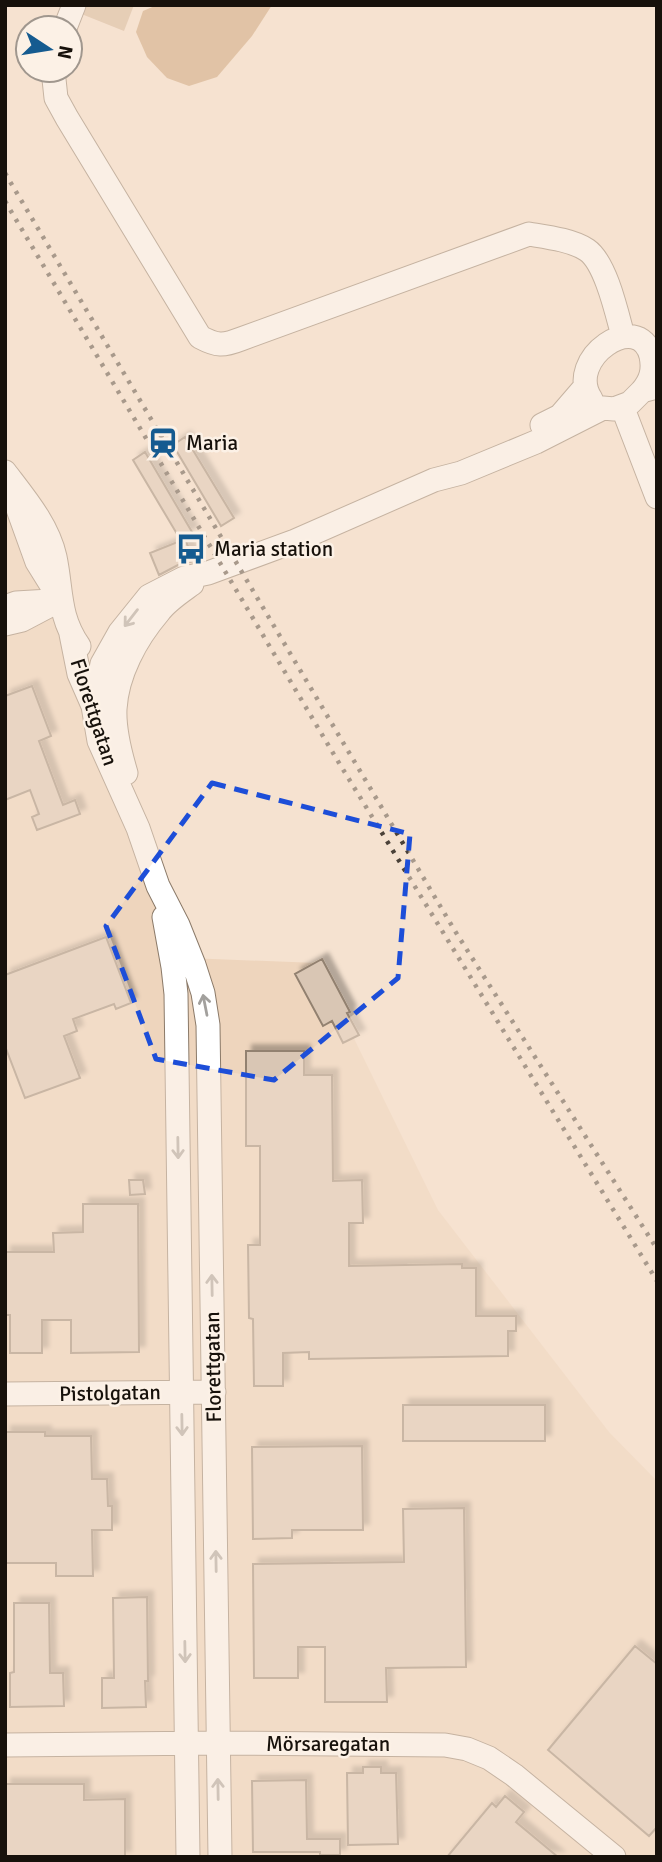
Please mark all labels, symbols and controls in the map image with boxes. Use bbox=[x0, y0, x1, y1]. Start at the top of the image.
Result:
north arrow bbox=[14, 14, 84, 84]
text: N bbox=[52, 43, 78, 61]
station icon: Maria bbox=[146, 426, 180, 460]
place label: Maria bbox=[186, 430, 238, 456]
bus stop icon: Maria station bbox=[174, 532, 208, 566]
place label: Maria station bbox=[214, 536, 333, 562]
one-way arrow bbox=[124, 608, 139, 627]
street label: Florettgatan bbox=[64, 655, 124, 769]
one-way arrow bbox=[197, 994, 211, 1017]
one-way arrow bbox=[171, 1137, 185, 1160]
one-way arrow bbox=[205, 1273, 219, 1296]
street label: Florettgatan bbox=[199, 1311, 227, 1423]
street label: Pistolgatan bbox=[59, 1379, 161, 1407]
one-way arrow bbox=[175, 1413, 189, 1436]
one-way arrow bbox=[209, 1550, 222, 1573]
one-way arrow bbox=[178, 1640, 192, 1663]
street label: Mörsaregatan bbox=[266, 1731, 390, 1757]
one-way arrow bbox=[212, 1777, 225, 1800]

